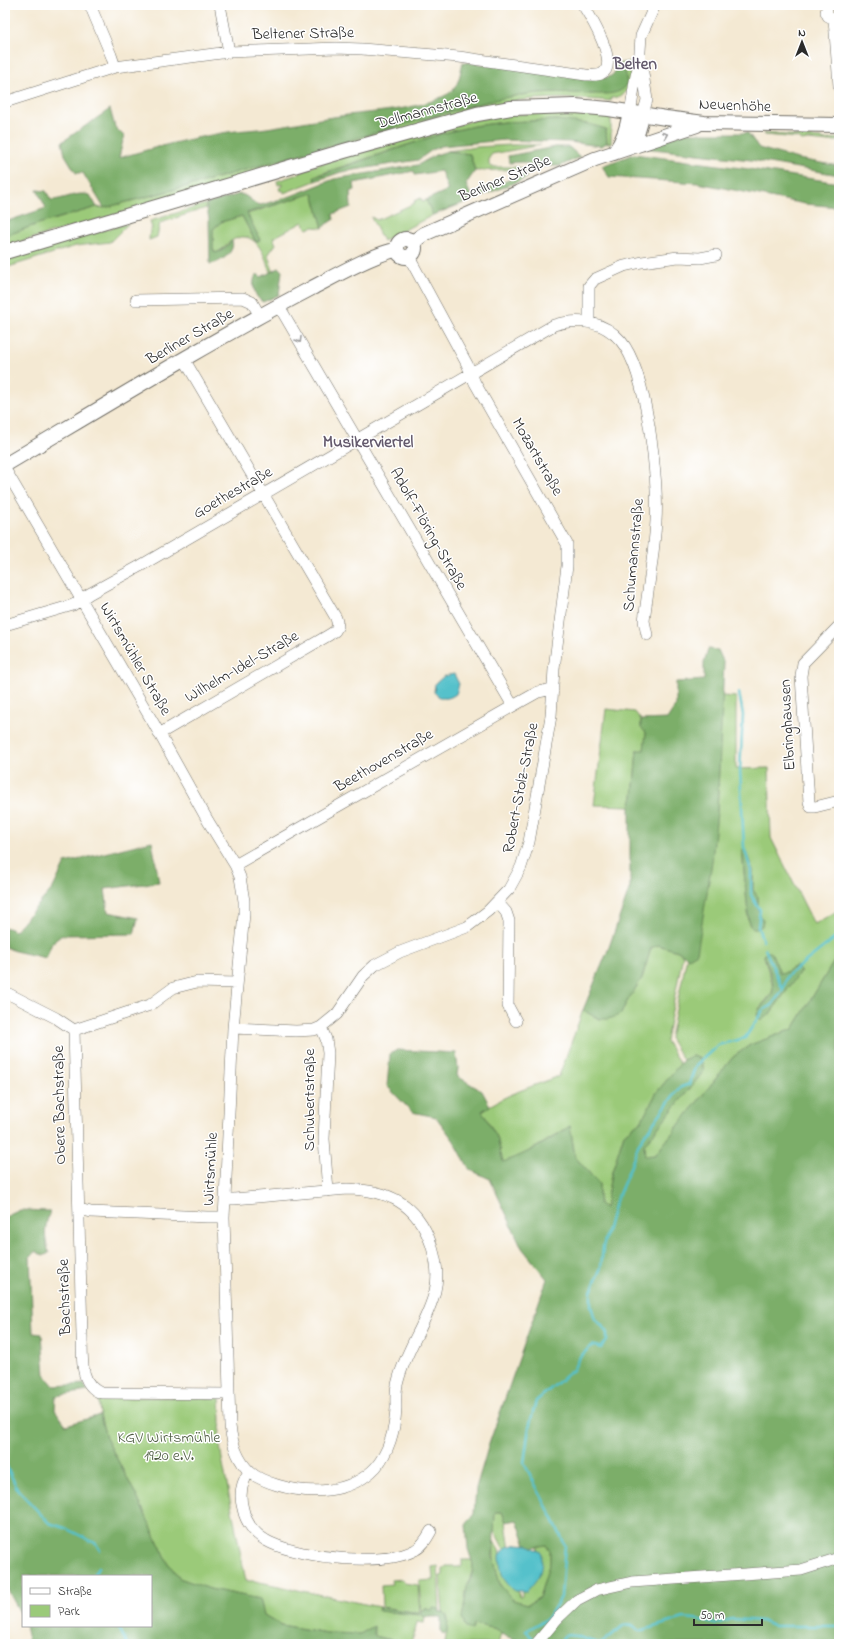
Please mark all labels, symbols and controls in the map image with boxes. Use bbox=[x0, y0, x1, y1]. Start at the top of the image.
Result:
street label: Beltener Straße bbox=[251, 21, 355, 47]
north arrow bbox=[782, 22, 822, 62]
text: N bbox=[798, 25, 806, 41]
district label: Belten bbox=[612, 52, 657, 77]
street label: Dellmannstraße bbox=[373, 86, 481, 136]
street label: Neuenhöhe bbox=[698, 93, 772, 119]
one-way arrow bbox=[662, 132, 669, 140]
street label: Berliner Straße bbox=[455, 149, 555, 209]
street label: Berliner Straße bbox=[141, 302, 239, 372]
one-way arrow bbox=[294, 336, 301, 343]
street label: Mozartstraße bbox=[505, 414, 569, 501]
district label: Musikerviertel bbox=[323, 430, 414, 455]
street label: Goethestraße bbox=[189, 460, 278, 525]
street label: Adolf-Flöring-Straße bbox=[383, 463, 473, 595]
street label: Schumannstraße bbox=[617, 497, 651, 613]
street label: Wirtsmühler Straße bbox=[93, 598, 178, 721]
street label: Wilhelm-Idel-Straße bbox=[181, 624, 304, 709]
street label: Elbringhausen bbox=[774, 678, 802, 771]
street label: Robert-Stolz-Straße bbox=[497, 720, 546, 855]
street label: Beethovenstraße bbox=[329, 723, 439, 800]
street label: Obere Bachstraße bbox=[47, 1044, 73, 1165]
street label: Schubertstraße bbox=[298, 1048, 322, 1151]
street label: Wirtsmühle bbox=[197, 1131, 225, 1206]
street label: Bachstraße bbox=[52, 1257, 78, 1337]
park label: KGV Wirtsmühle 1920 e.V. bbox=[118, 1426, 221, 1468]
legend bbox=[22, 1575, 152, 1627]
text: Straße bbox=[58, 1583, 92, 1601]
scale bar bbox=[694, 1601, 762, 1627]
text: Park bbox=[58, 1603, 80, 1621]
text: 50 m bbox=[700, 1607, 724, 1625]

